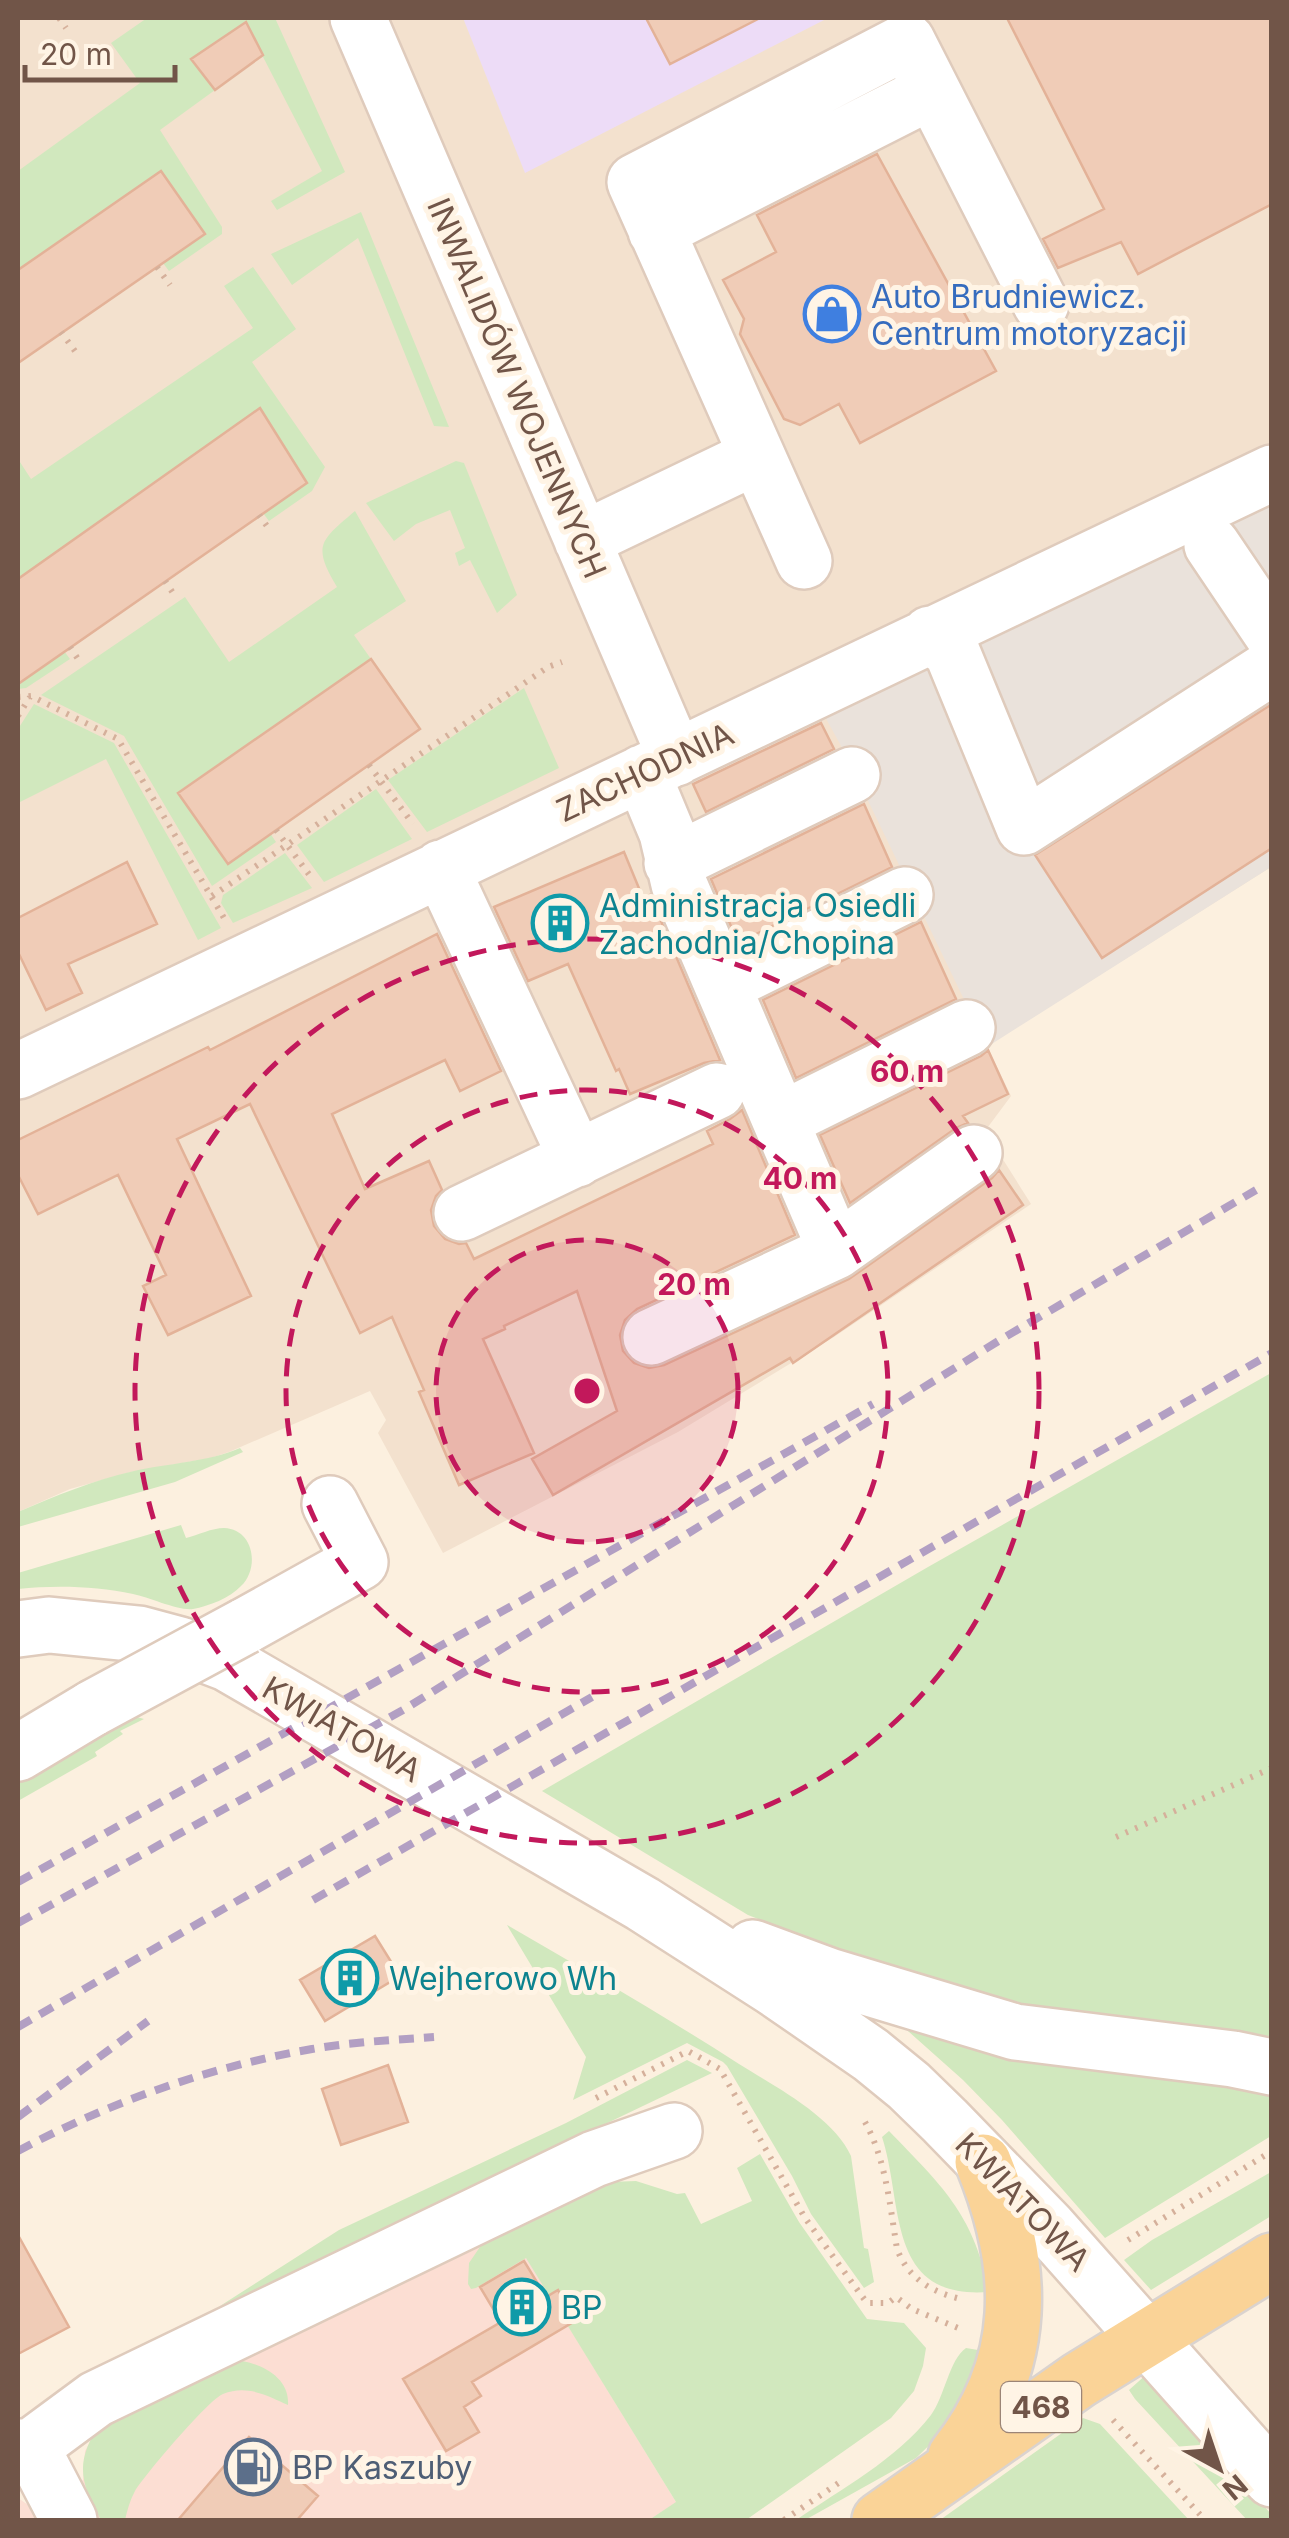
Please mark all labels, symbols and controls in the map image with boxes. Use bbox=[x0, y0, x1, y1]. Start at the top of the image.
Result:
scale bar bbox=[25, 20, 175, 82]
text: 20 m bbox=[40, 36, 112, 72]
street label: INWALIDÓW WOJENNYCH bbox=[419, 192, 615, 584]
place label: Auto Brudniewicz. Centrum motoryzacji bbox=[871, 277, 1187, 353]
shop icon: Auto Brudniewicz. Centrum motoryzacji bbox=[802, 284, 862, 344]
street label: ZACHODNIA bbox=[550, 714, 740, 830]
place label: Administracja Osiedli Zachodnia/Chopina bbox=[599, 886, 916, 962]
building icon: Administracja Osiedli Zachodnia/Chopina bbox=[530, 893, 590, 953]
text: 60 m bbox=[870, 1053, 944, 1089]
text: 40 m bbox=[763, 1160, 838, 1196]
text: 20 m bbox=[657, 1266, 731, 1302]
centre of rings bbox=[569, 1373, 605, 1409]
street label: KWIATOWA bbox=[256, 1668, 428, 1790]
building icon: Wejherowo Wh bbox=[320, 1948, 380, 2008]
place label: Wejherowo Wh bbox=[389, 1959, 617, 1998]
street label: KWIATOWA bbox=[948, 2125, 1098, 2279]
building icon: BP bbox=[492, 2277, 552, 2337]
place label: BP bbox=[561, 2288, 602, 2327]
road number: 468 bbox=[1001, 2382, 1081, 2432]
north arrow bbox=[1169, 2418, 1269, 2518]
fuel station icon: BP Kaszuby bbox=[223, 2437, 283, 2497]
place label: BP Kaszuby bbox=[292, 2448, 472, 2487]
text: N bbox=[1216, 2467, 1254, 2507]

